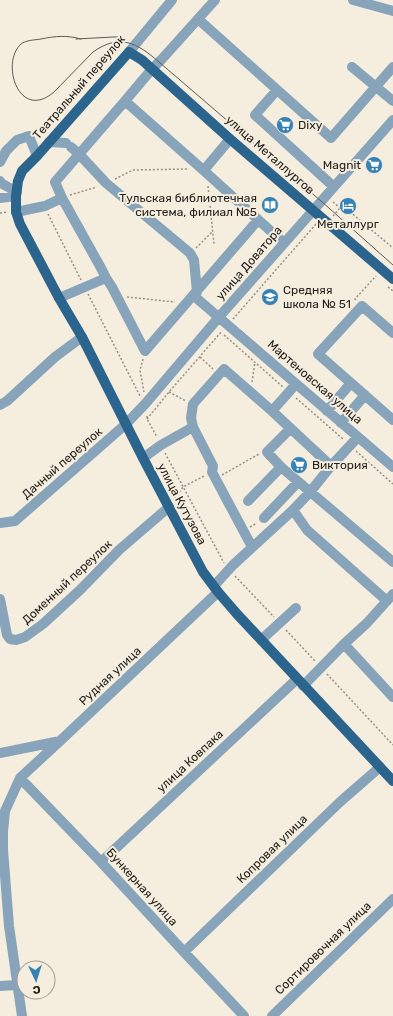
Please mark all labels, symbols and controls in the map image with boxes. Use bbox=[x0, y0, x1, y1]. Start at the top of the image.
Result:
street label: Театральный переулок bbox=[30, 32, 128, 142]
street label: улица Металлургов bbox=[223, 113, 317, 197]
supermarket icon: Dixy bbox=[275, 115, 295, 135]
place label: Dixy bbox=[298, 118, 323, 132]
supermarket icon: Magnit bbox=[364, 155, 384, 175]
place label: Magnit bbox=[323, 158, 361, 172]
place label: Тульская библиотечная система, филиал №5 bbox=[119, 191, 257, 219]
library icon: Тульская библиотечная система, филиал №5 bbox=[260, 195, 280, 215]
hotel icon: Металлург bbox=[338, 196, 358, 216]
place label: Металлург bbox=[317, 217, 380, 231]
street label: улица Доватора bbox=[213, 223, 285, 303]
place label: Средняя школа № 51 bbox=[283, 283, 351, 311]
school or university icon: Средняя школа № 51 bbox=[260, 287, 280, 307]
street label: Мартеновская улица bbox=[265, 337, 365, 427]
street label: Дачный переулок bbox=[19, 424, 105, 502]
supermarket icon: Виктория bbox=[289, 455, 309, 475]
place label: Виктория bbox=[312, 458, 368, 472]
street label: улица Кутузова bbox=[155, 461, 209, 547]
street label: Доменный переулок bbox=[19, 536, 115, 627]
street label: Рудная улица bbox=[76, 644, 144, 708]
street label: улица Ковпака bbox=[154, 727, 226, 795]
street label: Копровая улица bbox=[234, 812, 310, 886]
street label: Бункерная улица bbox=[104, 845, 180, 929]
street label: Сортировочная улица bbox=[272, 899, 374, 997]
north arrow bbox=[16, 960, 56, 1000]
text: С bbox=[32, 983, 41, 996]

